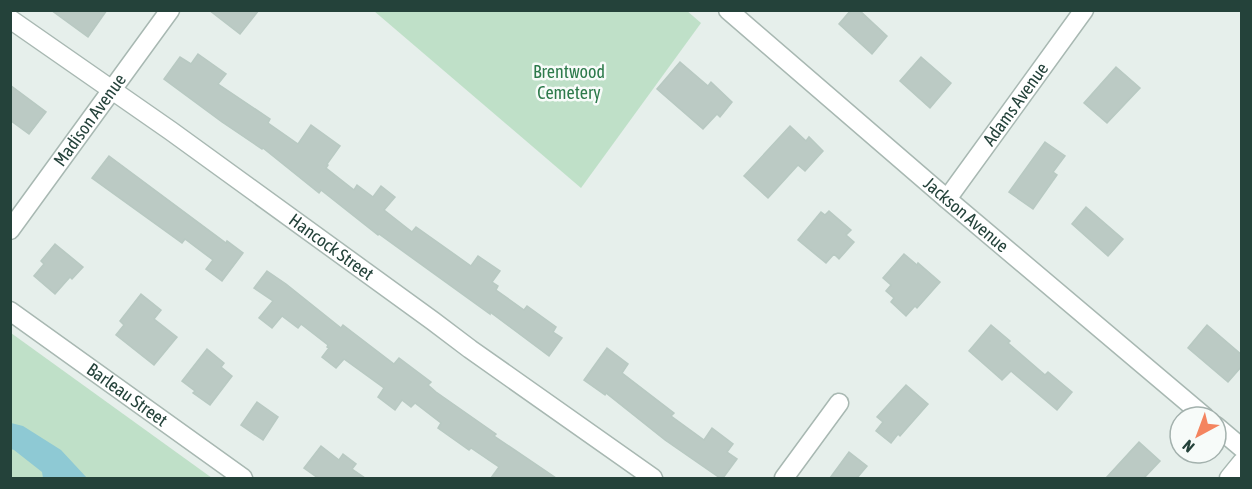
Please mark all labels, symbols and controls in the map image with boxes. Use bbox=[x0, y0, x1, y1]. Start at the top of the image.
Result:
street label: Adams Avenue bbox=[978, 58, 1052, 150]
park label: Brentwood Cemetery bbox=[533, 61, 605, 103]
street label: Madison Avenue bbox=[49, 69, 130, 170]
street label: Jackson Avenue bbox=[920, 173, 1013, 256]
street label: Hancock Street bbox=[285, 209, 378, 284]
street label: Barleau Street bbox=[83, 359, 172, 430]
north arrow bbox=[1168, 405, 1228, 465]
text: N bbox=[1179, 436, 1198, 456]

